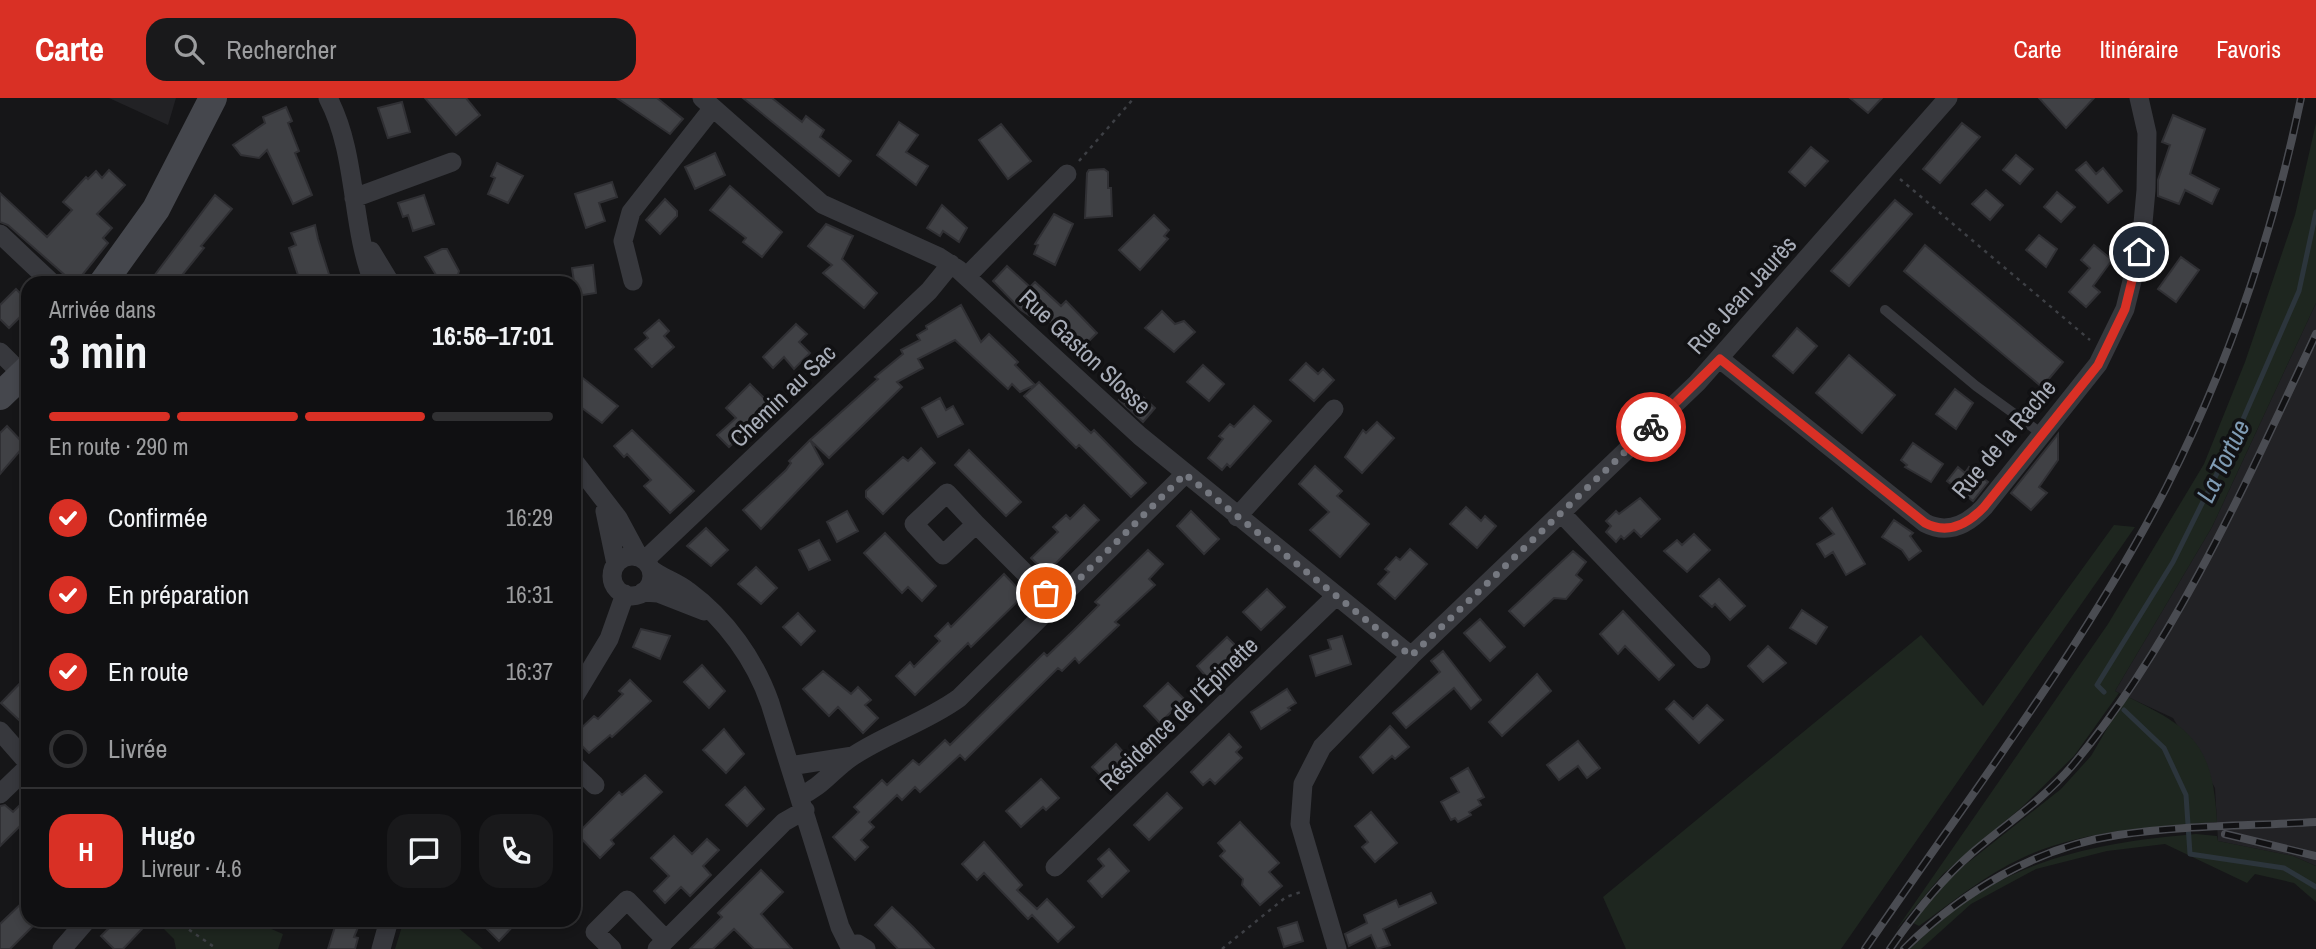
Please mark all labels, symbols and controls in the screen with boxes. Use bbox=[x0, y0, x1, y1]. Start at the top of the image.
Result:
search box bbox=[146, 18, 636, 81]
text: Carte bbox=[35, 27, 104, 71]
icon: search bbox=[170, 30, 208, 68]
text: Rechercher bbox=[226, 32, 336, 67]
text: Carte bbox=[2013, 33, 2062, 65]
text: Itinéraire bbox=[2100, 33, 2178, 65]
text: Favoris bbox=[2216, 33, 2281, 65]
pin bbox=[2109, 222, 2169, 282]
street label: Rue Jean Jaurès bbox=[1680, 228, 1803, 360]
icon: home bbox=[2120, 233, 2158, 271]
street label: Rue Gaston Slosse bbox=[1013, 282, 1159, 421]
text: Arrivée dans bbox=[49, 294, 156, 325]
text: 16:56–17:01 bbox=[432, 318, 553, 353]
text: 3 min bbox=[49, 320, 148, 382]
street label: Chemin au Sac bbox=[722, 337, 842, 454]
street label: Rue de la Rache bbox=[1944, 372, 2063, 505]
courier bbox=[1616, 392, 1686, 462]
icon: bike bbox=[1632, 408, 1670, 446]
water label: La Tortue bbox=[2188, 414, 2258, 508]
text: En route · 290 m bbox=[49, 431, 188, 462]
icon: check bbox=[49, 499, 87, 537]
text: Confirmée bbox=[108, 500, 208, 535]
text: 16:29 bbox=[506, 502, 553, 533]
pin bbox=[1016, 563, 1076, 623]
icon: bag bbox=[1027, 574, 1065, 612]
icon: check bbox=[49, 576, 87, 614]
text: En préparation bbox=[108, 577, 249, 612]
text: 16:31 bbox=[506, 579, 553, 610]
street label: Résidence de l’Épinette bbox=[1092, 629, 1265, 797]
icon: check bbox=[49, 653, 87, 691]
text: En route bbox=[108, 654, 189, 689]
text: 16:37 bbox=[506, 656, 553, 687]
text: Livrée bbox=[108, 731, 167, 766]
button: chat bbox=[387, 814, 461, 888]
button: phone bbox=[479, 814, 553, 888]
text: Hugo bbox=[141, 818, 195, 853]
text: H bbox=[78, 834, 94, 869]
text: Livreur · 4.6 bbox=[141, 853, 242, 884]

